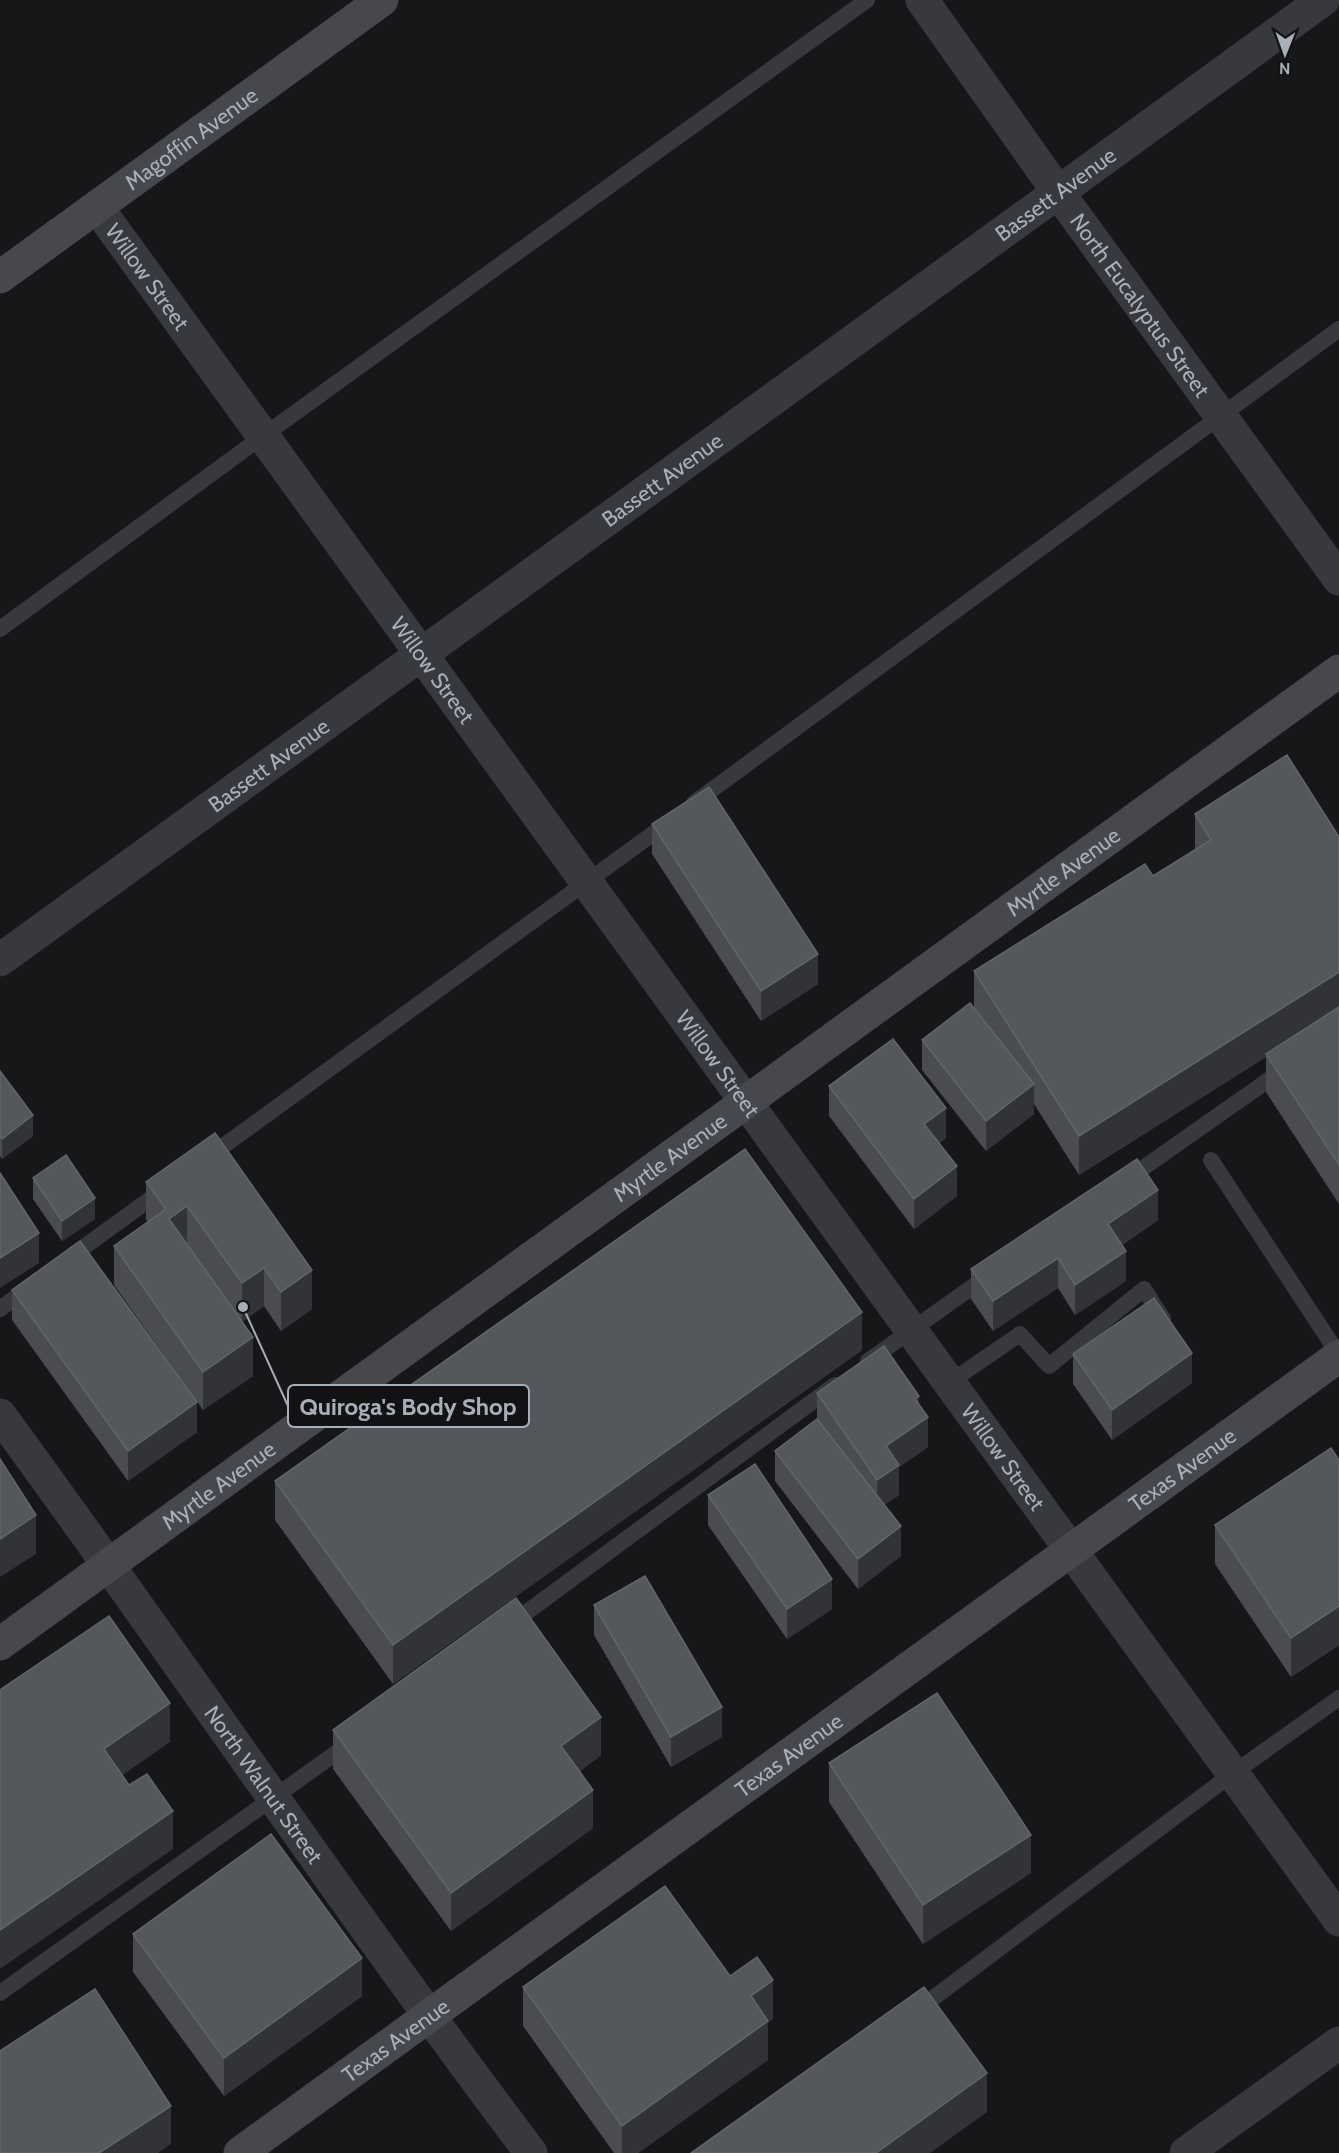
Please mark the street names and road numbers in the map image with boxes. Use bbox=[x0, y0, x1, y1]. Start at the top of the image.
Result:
street label: Magoffin Avenue bbox=[120, 82, 263, 196]
street label: Bassett Avenue bbox=[990, 142, 1121, 247]
street label: North Eucalyptus Street bbox=[1064, 208, 1216, 403]
street label: Willow Street bbox=[99, 218, 195, 336]
street label: Bassett Avenue bbox=[597, 427, 728, 533]
street label: Willow Street bbox=[385, 612, 480, 729]
street label: Bassett Avenue bbox=[203, 713, 335, 818]
street label: Myrtle Avenue bbox=[1001, 822, 1125, 922]
street label: Willow Street bbox=[670, 1005, 766, 1123]
street label: Myrtle Avenue bbox=[608, 1107, 732, 1208]
street label: Willow Street bbox=[955, 1399, 1051, 1516]
street label: Texas Avenue bbox=[1124, 1422, 1241, 1518]
street label: Myrtle Avenue bbox=[157, 1435, 281, 1536]
street label: North Walnut Street bbox=[198, 1701, 329, 1869]
street label: Texas Avenue bbox=[730, 1707, 848, 1803]
street label: Texas Avenue bbox=[337, 1993, 455, 2089]

